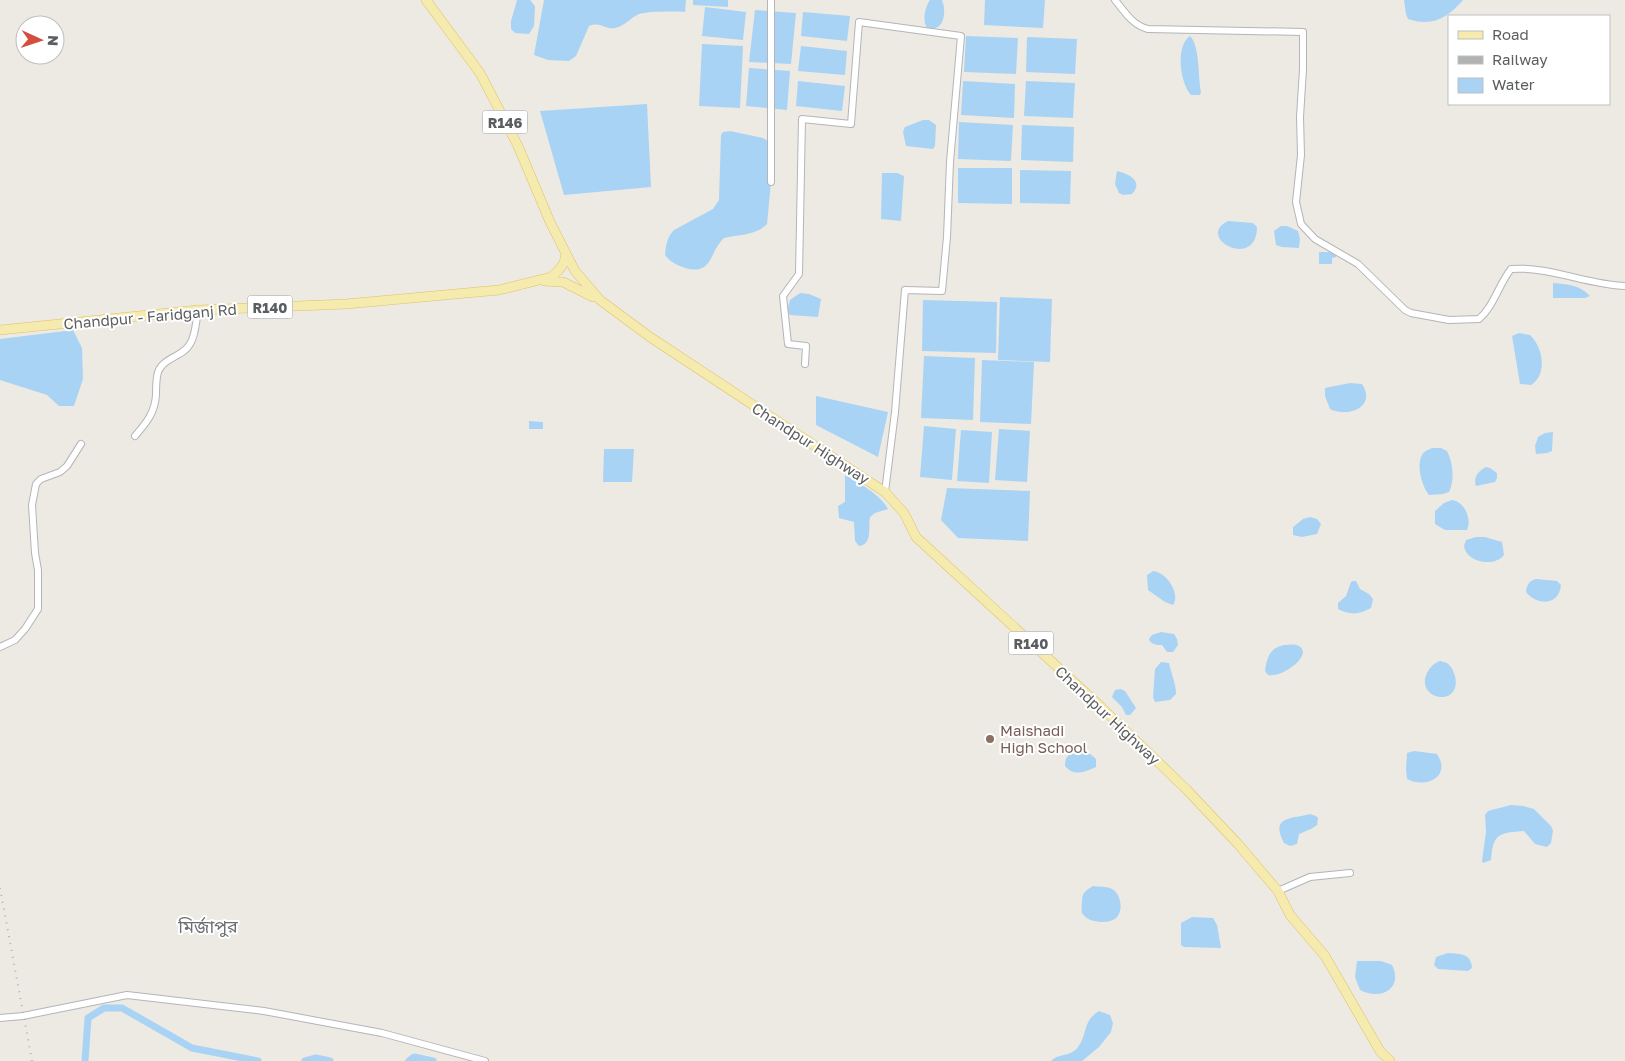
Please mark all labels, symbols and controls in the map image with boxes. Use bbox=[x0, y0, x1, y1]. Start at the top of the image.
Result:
north arrow bbox=[15, 15, 65, 65]
legend bbox=[1448, 15, 1610, 105]
text: Road bbox=[1492, 25, 1529, 43]
text: N bbox=[45, 35, 62, 46]
text: Railway bbox=[1492, 50, 1548, 68]
text: Water bbox=[1492, 75, 1535, 93]
road number: R146 bbox=[482, 110, 528, 134]
road number: R140 bbox=[248, 296, 292, 318]
street label: Chandpur - Faridganj Rd bbox=[63, 299, 237, 333]
street label: Chandpur Highway bbox=[749, 398, 874, 488]
road number: R140 bbox=[1008, 632, 1054, 654]
street label: Chandpur Highway bbox=[1052, 662, 1164, 768]
place label: Maishadi High School bbox=[1000, 721, 1088, 756]
marker: Maishadi High School bbox=[984, 733, 996, 745]
district label: মির্জাপুর bbox=[177, 915, 238, 938]

